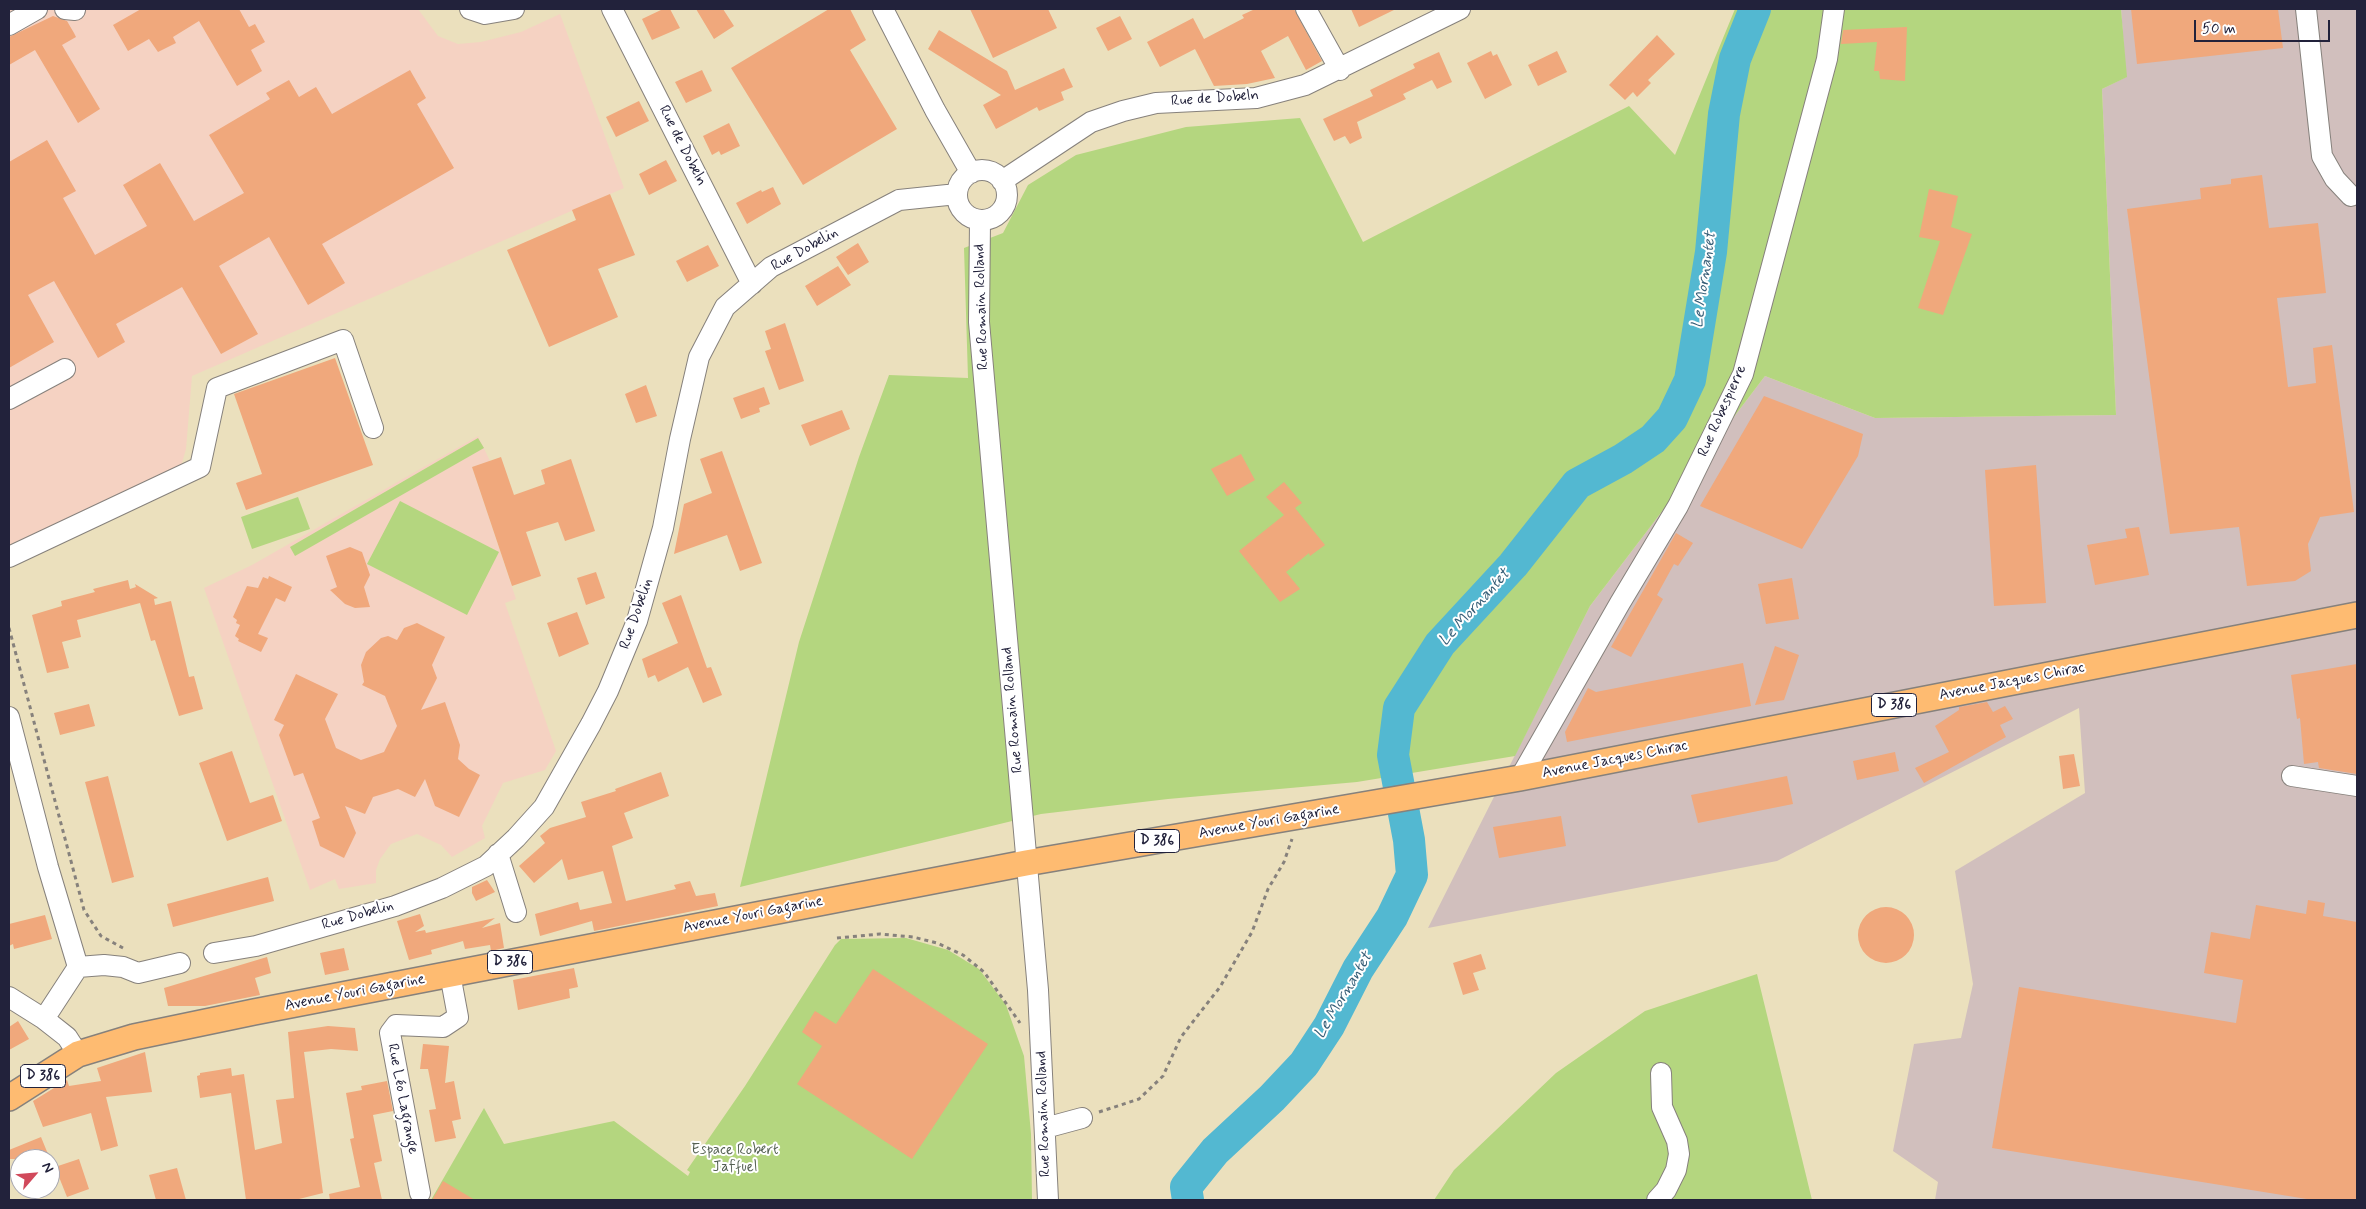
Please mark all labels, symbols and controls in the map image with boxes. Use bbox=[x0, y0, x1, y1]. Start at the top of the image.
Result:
scale bar bbox=[2196, 10, 2332, 42]
text: 50 m bbox=[2202, 19, 2236, 39]
street label: Rue de Dobeln bbox=[1170, 87, 1260, 111]
street label: Rue de Dobeln bbox=[654, 103, 710, 189]
street label: Rue Dobelin bbox=[768, 224, 842, 276]
water label: Le Mornantet bbox=[1689, 231, 1721, 329]
street label: Rue Romain Rolland bbox=[971, 243, 993, 371]
street label: Rue Robespierre bbox=[1695, 362, 1751, 460]
water label: Le Mornantet bbox=[1435, 566, 1515, 650]
street label: Rue Dobelin bbox=[616, 576, 658, 652]
street label: Rue Romain Rolland bbox=[999, 646, 1027, 774]
street label: Avenue Jacques Chirac bbox=[1938, 659, 2086, 705]
road number: D 386 bbox=[1872, 694, 1916, 716]
street label: Avenue Jacques Chirac bbox=[1541, 737, 1689, 783]
street label: Avenue Youri Gagarine bbox=[1197, 801, 1341, 843]
road number: D 386 bbox=[1134, 829, 1180, 852]
street label: Avenue Youri Gagarine bbox=[681, 893, 825, 937]
street label: Rue Dobelin bbox=[320, 897, 396, 935]
water label: Le Mornantet bbox=[1311, 949, 1377, 1043]
road number: D 386 bbox=[488, 950, 532, 974]
street label: Avenue Youri Gagarine bbox=[283, 971, 427, 1015]
street label: Rue Léo Lagrange bbox=[382, 1042, 422, 1156]
street label: Rue Romain Rolland bbox=[1033, 1050, 1055, 1178]
road number: D 386 bbox=[20, 1064, 66, 1088]
park label: Espace Robert Jaffuel bbox=[691, 1142, 779, 1177]
north arrow bbox=[10, 1149, 60, 1199]
text: N bbox=[37, 1159, 58, 1176]

